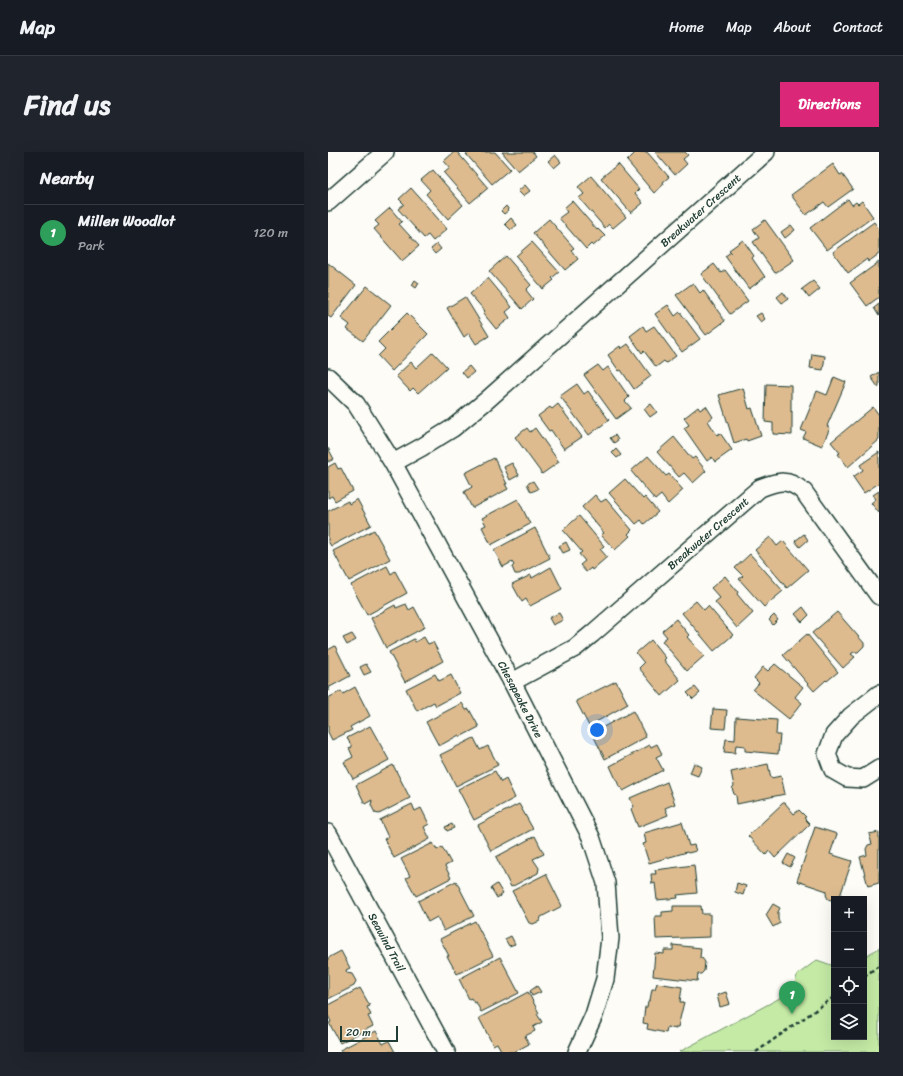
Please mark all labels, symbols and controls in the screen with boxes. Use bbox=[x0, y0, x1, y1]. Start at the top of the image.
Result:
text: Map bbox=[20, 11, 55, 44]
text: Home bbox=[669, 15, 704, 40]
text: Map bbox=[726, 15, 752, 40]
text: About bbox=[774, 15, 811, 40]
text: Contact bbox=[833, 15, 883, 40]
text: Find us bbox=[24, 80, 111, 129]
button: Directions bbox=[780, 82, 879, 127]
text: Nearby bbox=[40, 163, 94, 193]
street label: Breakwater Crescent bbox=[655, 169, 745, 252]
text: Millen Woodlot bbox=[78, 208, 175, 234]
text: 1 bbox=[50, 221, 56, 244]
text: 120 m bbox=[253, 221, 288, 244]
text: Park bbox=[78, 234, 105, 257]
street label: Breakwater Crescent bbox=[663, 492, 753, 574]
street label: Chesapeake Drive bbox=[493, 657, 549, 742]
your location bbox=[587, 720, 607, 740]
map controls bbox=[831, 896, 867, 1040]
button: + bbox=[831, 896, 867, 932]
street label: Seawind Trail bbox=[363, 909, 411, 976]
button: − bbox=[831, 932, 867, 968]
button: locate bbox=[831, 968, 867, 1004]
pin: 1 bbox=[779, 981, 805, 1014]
button: layers bbox=[831, 1004, 867, 1040]
text: 20 m bbox=[346, 1023, 371, 1042]
scale bar bbox=[340, 1024, 398, 1043]

